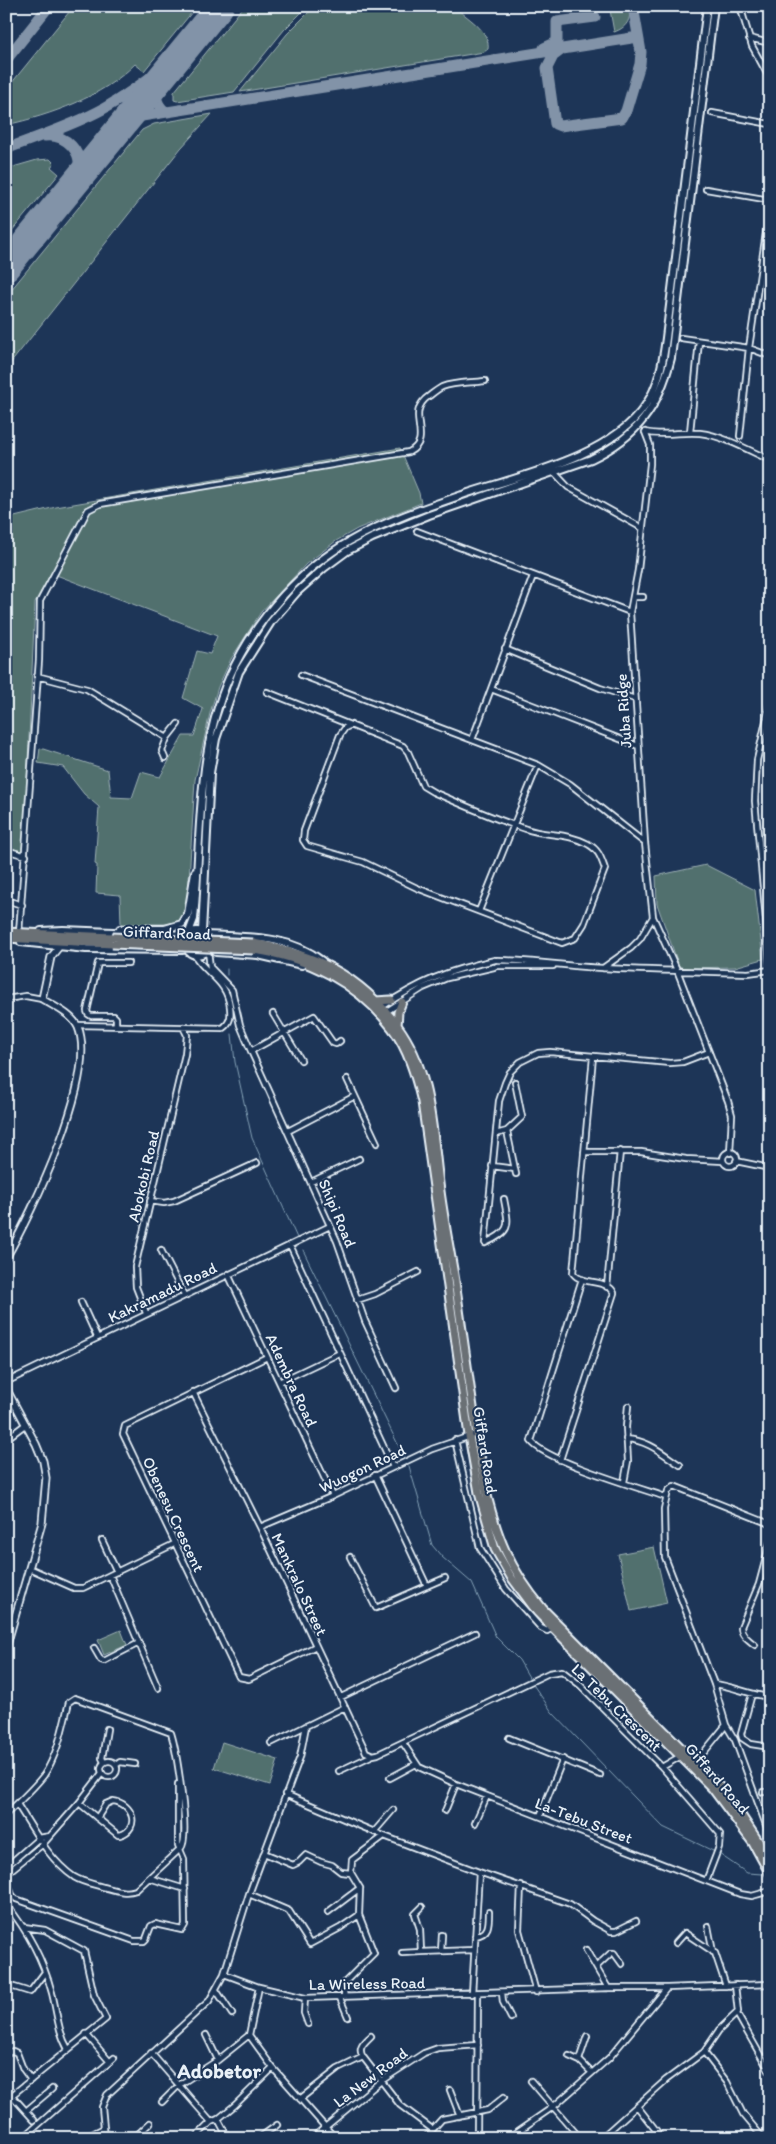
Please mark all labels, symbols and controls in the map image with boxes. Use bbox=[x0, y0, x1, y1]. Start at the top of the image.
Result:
street label: Juba Ridge bbox=[611, 673, 636, 749]
street label: Giffard Road bbox=[123, 921, 212, 944]
street label: Abokobi Road bbox=[124, 1128, 163, 1224]
street label: Shipi Road bbox=[315, 1176, 361, 1250]
street label: Kakramadu Road bbox=[105, 1258, 220, 1327]
street label: Adembra Road bbox=[262, 1331, 322, 1430]
street label: Giffard Road bbox=[469, 1405, 502, 1495]
street label: Wuogon Road bbox=[316, 1440, 409, 1497]
street label: Obenesu Crescent bbox=[139, 1454, 209, 1575]
street label: Mankralo Street bbox=[267, 1530, 332, 1639]
street label: La Tebu Crescent bbox=[568, 1659, 666, 1755]
street label: Giffard Road bbox=[682, 1739, 754, 1818]
street label: La-Tebu Street bbox=[532, 1793, 635, 1848]
street label: La Wireless Road bbox=[309, 1973, 426, 1994]
street label: La New Road bbox=[330, 2043, 411, 2111]
district label: Adobetor bbox=[176, 2058, 261, 2083]

